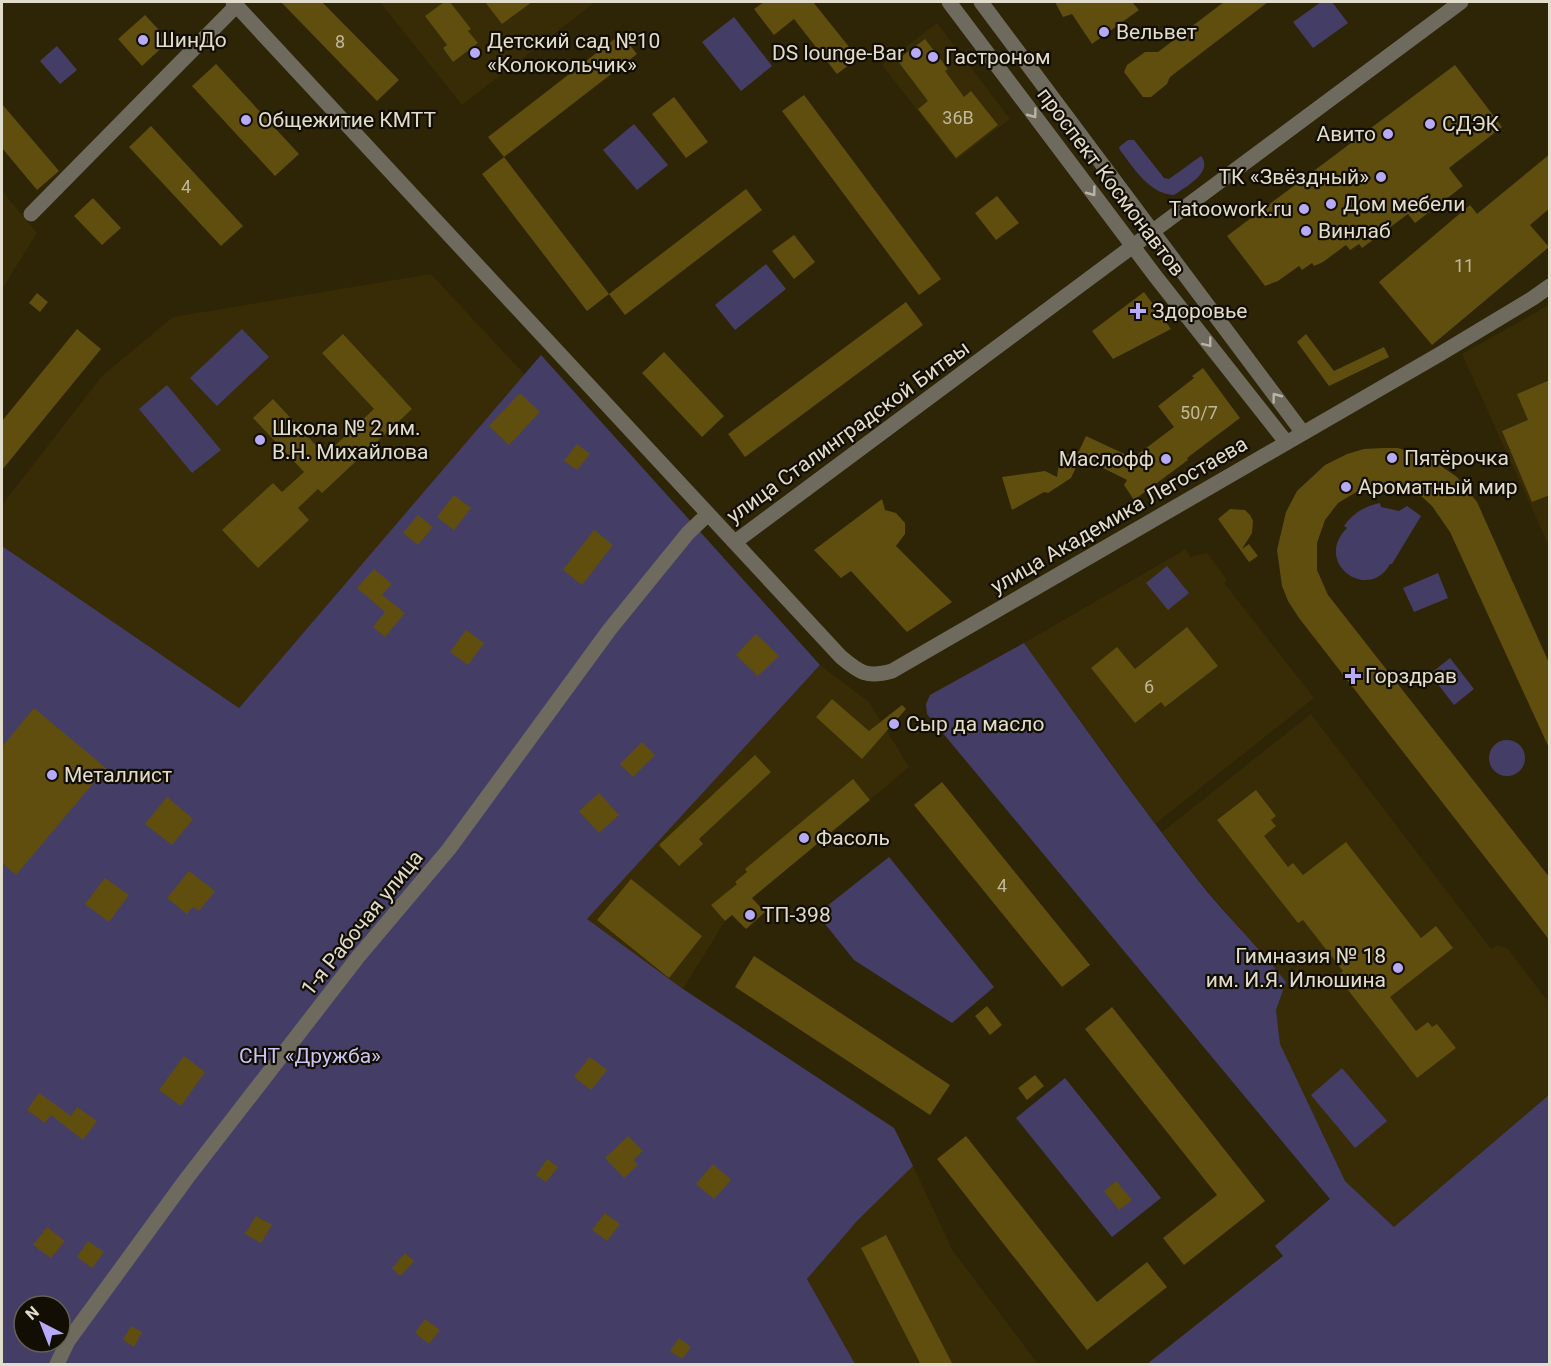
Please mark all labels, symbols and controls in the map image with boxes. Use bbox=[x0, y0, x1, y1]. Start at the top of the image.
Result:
place label: Вельвет bbox=[1116, 20, 1197, 44]
marker: Вельвет bbox=[1097, 25, 1111, 39]
place label: ШинДо bbox=[155, 28, 227, 52]
place label: Детский сад №10 «Колокольчик» bbox=[487, 29, 660, 77]
house number: 8 bbox=[335, 31, 345, 52]
marker: ШинДо bbox=[136, 33, 150, 47]
place label: DS lounge-Bar bbox=[772, 41, 904, 65]
place label: Гастроном bbox=[945, 45, 1050, 69]
marker: Детский сад №10 «Колокольчик» bbox=[468, 46, 482, 60]
marker: DS lounge-Bar bbox=[909, 46, 923, 60]
marker: Гастроном bbox=[926, 50, 940, 64]
street label: проспект Космонавтов bbox=[1032, 83, 1190, 281]
house number: 36В bbox=[942, 107, 974, 128]
one-way arrow bbox=[1026, 107, 1037, 118]
place label: Общежитие КМТТ bbox=[258, 108, 437, 132]
place label: СДЭК bbox=[1442, 112, 1500, 136]
marker: Общежитие КМТТ bbox=[239, 113, 253, 127]
marker: СДЭК bbox=[1423, 117, 1437, 131]
place label: Авито bbox=[1317, 122, 1376, 146]
marker: Авито bbox=[1381, 127, 1395, 141]
place label: ТК «Звёздный» bbox=[1219, 165, 1369, 189]
marker: ТК «Звёздный» bbox=[1374, 170, 1388, 184]
house number: 4 bbox=[181, 176, 191, 197]
one-way arrow bbox=[1085, 186, 1096, 197]
place label: Дом мебели bbox=[1343, 192, 1465, 216]
place label: Tatoowork.ru bbox=[1169, 197, 1292, 221]
marker: Дом мебели bbox=[1324, 197, 1338, 211]
marker: Tatoowork.ru bbox=[1297, 202, 1311, 216]
place label: Винлаб bbox=[1318, 219, 1391, 243]
marker: Винлаб bbox=[1299, 224, 1313, 238]
house number: 11 bbox=[1454, 255, 1474, 276]
place label: Здоровье bbox=[1152, 299, 1247, 323]
marker: Здоровье bbox=[1129, 302, 1147, 320]
street label: улица Сталинградской Битвы bbox=[722, 336, 974, 528]
one-way arrow bbox=[1200, 336, 1211, 347]
one-way arrow bbox=[1272, 392, 1283, 403]
house number: 50/7 bbox=[1180, 402, 1218, 423]
place label: Школа № 2 им. В.Н. Михайлова bbox=[272, 416, 428, 464]
street label: улица Академика Легостаева bbox=[986, 432, 1252, 598]
marker: Школа № 2 им. В.Н. Михайлова bbox=[253, 433, 267, 447]
place label: Пятёрочка bbox=[1404, 446, 1509, 470]
place label: Маслофф bbox=[1059, 447, 1154, 471]
marker: Пятёрочка bbox=[1385, 451, 1399, 465]
marker: Маслофф bbox=[1159, 452, 1173, 466]
place label: Ароматный мир bbox=[1358, 475, 1518, 499]
marker: Ароматный мир bbox=[1339, 480, 1353, 494]
place label: Горздрав bbox=[1365, 664, 1457, 688]
marker: Горздрав bbox=[1346, 669, 1360, 683]
house number: 6 bbox=[1144, 676, 1154, 697]
place label: Сыр да масло bbox=[906, 712, 1044, 736]
marker: Сыр да масло bbox=[887, 717, 901, 731]
place label: Металлист bbox=[64, 763, 172, 787]
marker: Металлист bbox=[45, 768, 59, 782]
place label: Фасоль bbox=[816, 826, 890, 850]
marker: Фасоль bbox=[797, 831, 811, 845]
street label: 1-я Рабочая улица bbox=[296, 846, 428, 1000]
house number: 4 bbox=[997, 875, 1007, 896]
place label: ТП-398 bbox=[762, 903, 831, 927]
marker: ТП-398 bbox=[743, 908, 757, 922]
place label: Гимназия № 18 им. И.Я. Илюшина bbox=[1206, 944, 1386, 992]
marker: Гимназия № 18 им. И.Я. Илюшина bbox=[1391, 961, 1405, 975]
park label: СНТ «Дружба» bbox=[239, 1044, 381, 1068]
north arrow bbox=[12, 1294, 72, 1354]
text: N bbox=[22, 1302, 43, 1324]

